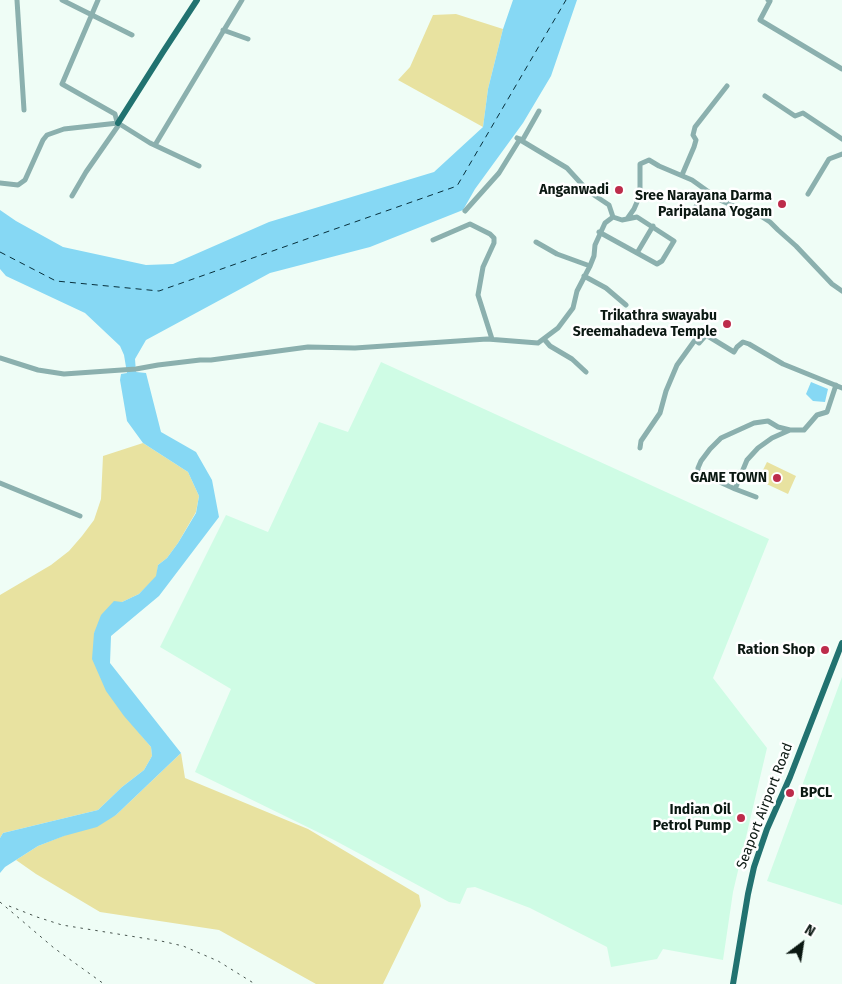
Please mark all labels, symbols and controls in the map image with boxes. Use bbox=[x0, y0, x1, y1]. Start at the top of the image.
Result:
place label: Anganwadi bbox=[539, 182, 609, 198]
marker: Anganwadi bbox=[613, 184, 625, 196]
place label: Sree Narayana Darma Paripalana Yogam bbox=[635, 188, 772, 220]
marker: Sree Narayana Darma Paripalana Yogam bbox=[776, 198, 788, 210]
place label: Trikathra swayabu Sreemahadeva Temple bbox=[573, 308, 717, 341]
marker: Trikathra swayabu Sreemahadeva Temple bbox=[721, 318, 733, 330]
place label: GAME TOWN bbox=[690, 470, 767, 486]
marker: GAME TOWN bbox=[771, 472, 783, 484]
place label: Ration Shop bbox=[737, 642, 815, 658]
marker: Ration Shop bbox=[819, 644, 831, 656]
street label: Seaport Airport Road bbox=[733, 741, 797, 871]
place label: BPCL bbox=[800, 785, 832, 801]
marker: BPCL bbox=[784, 787, 796, 799]
place label: Indian Oil Petrol Pump bbox=[653, 802, 731, 834]
marker: Indian Oil Petrol Pump bbox=[735, 812, 747, 824]
north arrow bbox=[777, 919, 827, 969]
text: N bbox=[802, 921, 818, 940]

